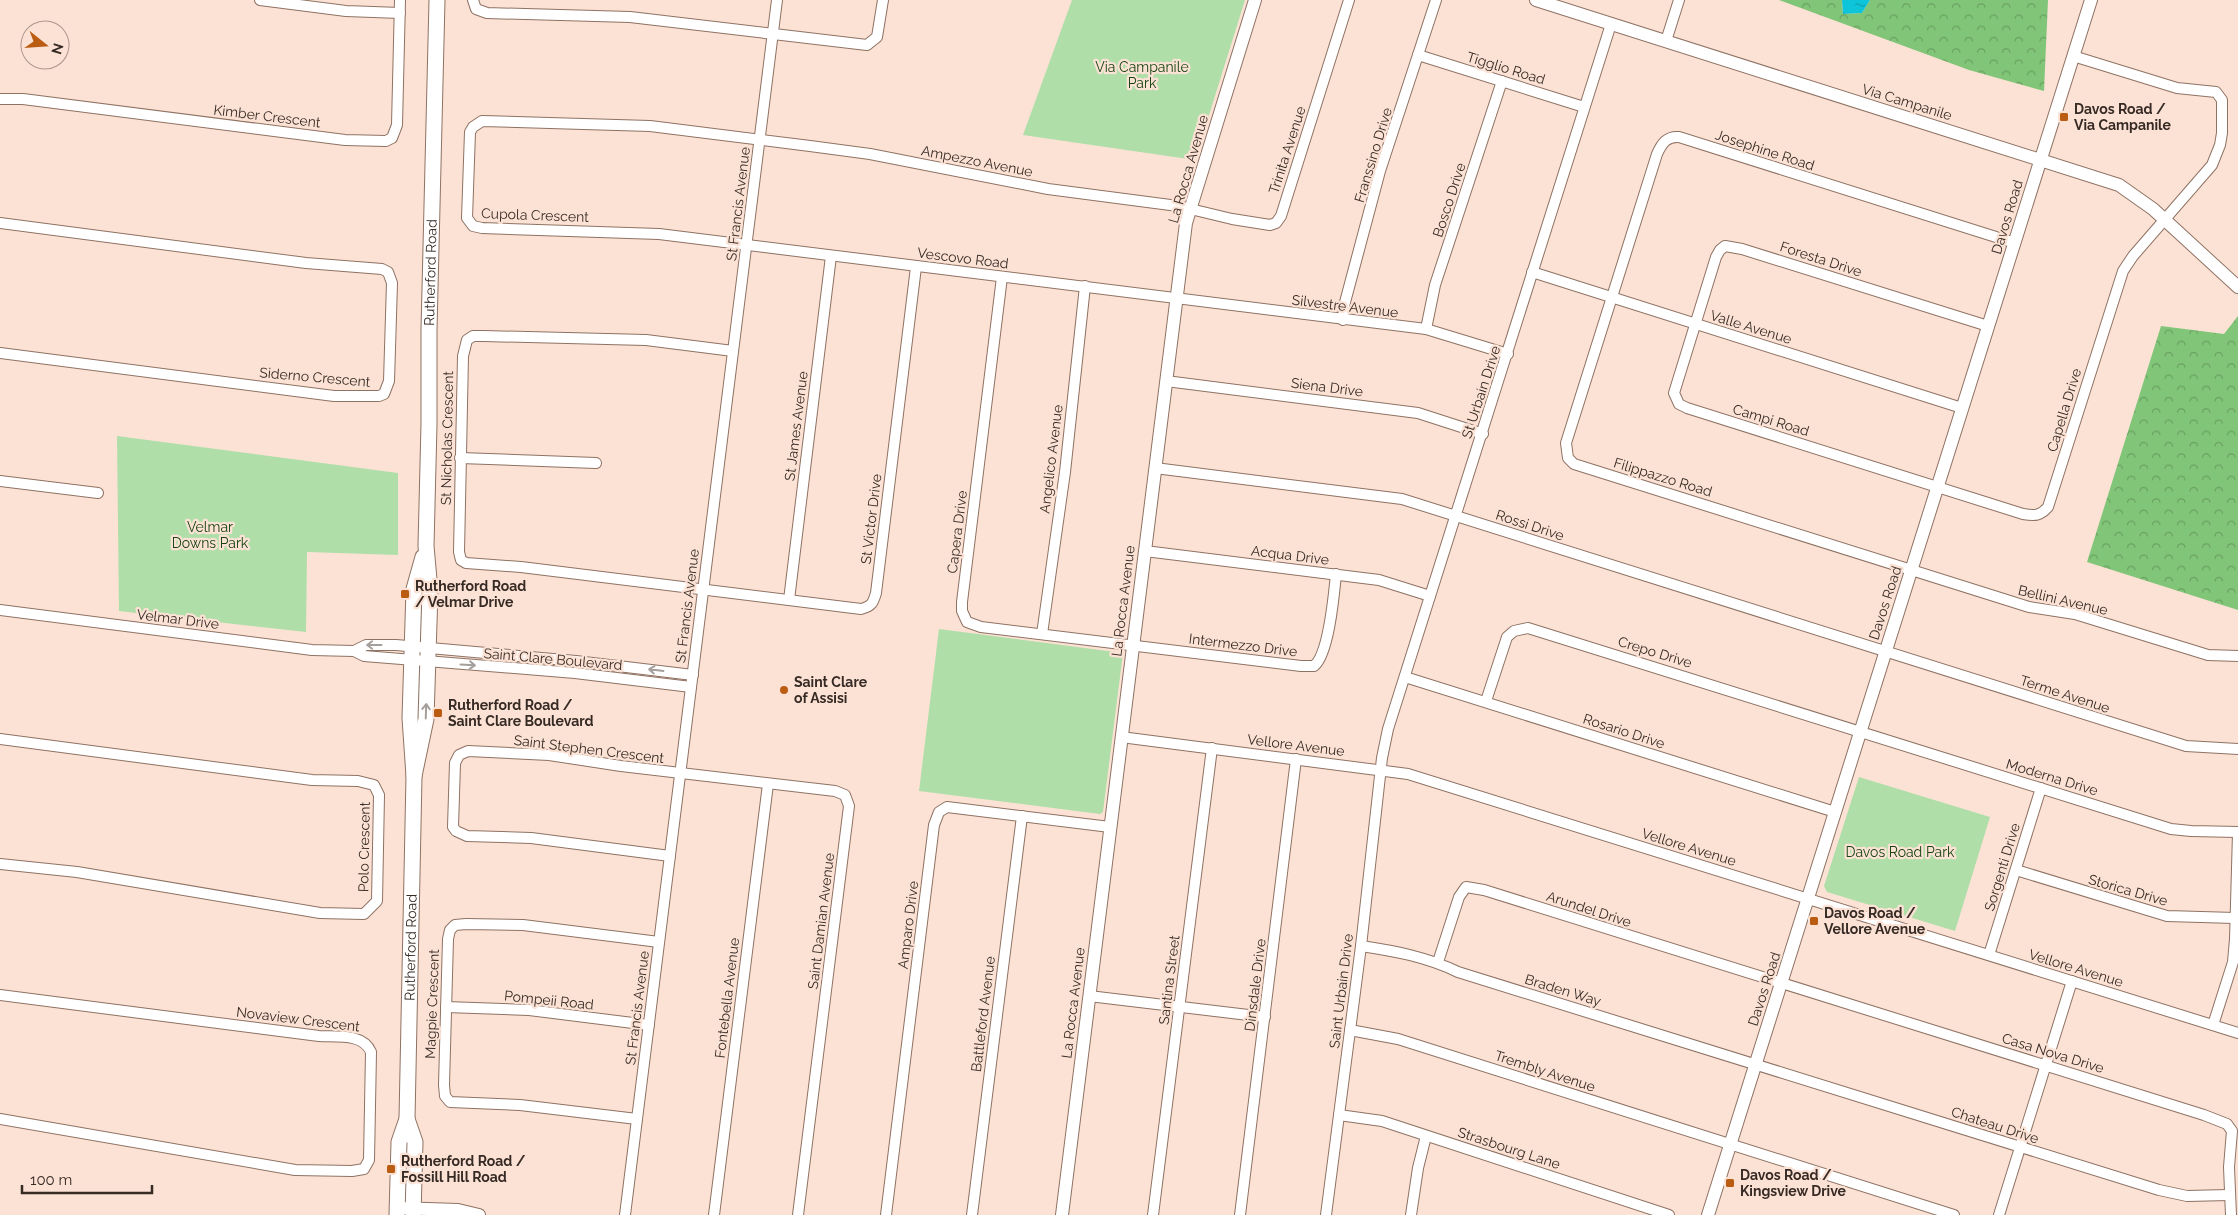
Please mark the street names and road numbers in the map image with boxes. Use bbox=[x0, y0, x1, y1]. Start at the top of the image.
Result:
street label: Tigglio Road bbox=[1465, 48, 1547, 88]
street label: Via Campanile bbox=[1860, 81, 1954, 123]
street label: Kimber Crescent bbox=[213, 101, 322, 131]
street label: Trinita Avenue bbox=[1265, 104, 1309, 196]
street label: Franssino Drive bbox=[1351, 106, 1395, 204]
street label: La Rocca Avenue bbox=[1165, 113, 1211, 225]
street label: Josephine Road bbox=[1713, 126, 1817, 174]
street label: Ampezzo Avenue bbox=[920, 142, 1034, 180]
street label: St Francis Avenue bbox=[723, 146, 753, 262]
street label: Bosco Drive bbox=[1429, 161, 1469, 239]
street label: Davos Road bbox=[1988, 178, 2026, 256]
street label: Cupola Crescent bbox=[481, 205, 589, 225]
street label: Rutherford Road bbox=[421, 219, 440, 326]
street label: Foresta Drive bbox=[1778, 238, 1864, 280]
street label: Vescovo Road bbox=[916, 244, 1010, 272]
street label: Silvestre Avenue bbox=[1291, 292, 1399, 320]
street label: Valle Avenue bbox=[1708, 307, 1794, 347]
street label: St Urbain Drive bbox=[1458, 344, 1504, 440]
street label: Siderno Crescent bbox=[259, 364, 371, 390]
street label: Capella Drive bbox=[2044, 366, 2084, 454]
street label: St Nicholas Crescent bbox=[438, 370, 456, 505]
street label: St James Avenue bbox=[781, 370, 811, 482]
street label: Siena Drive bbox=[1290, 375, 1364, 399]
street label: Campi Road bbox=[1731, 401, 1811, 439]
street label: Angelico Avenue bbox=[1036, 404, 1066, 514]
street label: Filippazzo Road bbox=[1612, 454, 1714, 500]
street label: St Victor Drive bbox=[858, 473, 884, 565]
street label: Capera Drive bbox=[944, 490, 970, 574]
street label: Rossi Drive bbox=[1494, 506, 1566, 544]
street label: Acqua Drive bbox=[1250, 542, 1330, 568]
street label: La Rocca Avenue bbox=[1108, 545, 1138, 657]
street label: St Francis Avenue bbox=[672, 548, 702, 664]
street label: Davos Road bbox=[1866, 564, 1904, 642]
street label: Bellini Avenue bbox=[2017, 582, 2109, 618]
street label: Velmar Drive bbox=[136, 606, 220, 632]
street label: Intermezzo Drive bbox=[1188, 630, 1298, 660]
street label: Crepo Drive bbox=[1616, 633, 1694, 671]
street label: Saint Clare Boulevard bbox=[483, 645, 623, 673]
street label: Terme Avenue bbox=[2018, 672, 2112, 716]
street label: Rosario Drive bbox=[1581, 710, 1667, 752]
street label: Vellore Avenue bbox=[1246, 731, 1346, 759]
street label: Saint Stephen Crescent bbox=[513, 732, 665, 766]
street label: Moderna Drive bbox=[2004, 755, 2100, 799]
street label: Polo Crescent bbox=[355, 801, 373, 892]
street label: Sorgenti Drive bbox=[1981, 821, 2023, 913]
street label: Vellore Avenue bbox=[1640, 825, 1738, 869]
street label: Saint Damian Avenue bbox=[805, 852, 837, 990]
street label: Storica Drive bbox=[2087, 871, 2169, 909]
street label: Amparo Drive bbox=[895, 880, 921, 970]
street label: Arundel Drive bbox=[1545, 888, 1633, 930]
street label: Rutherford Road bbox=[401, 894, 420, 1001]
street label: Saint Urbain Drive bbox=[1326, 933, 1356, 1049]
street label: Santina Street bbox=[1156, 934, 1182, 1026]
street label: Fontebella Avenue bbox=[712, 937, 742, 1059]
street label: Dinsdale Drive bbox=[1241, 938, 1269, 1032]
street label: Vellore Avenue bbox=[2027, 946, 2125, 990]
street label: La Rocca Avenue bbox=[1058, 947, 1088, 1059]
street label: Magpie Crescent bbox=[422, 949, 442, 1059]
street label: St Francis Avenue bbox=[622, 950, 652, 1066]
street label: Davos Road bbox=[1745, 950, 1783, 1028]
street label: Battleford Avenue bbox=[968, 955, 998, 1073]
street label: Braden Way bbox=[1523, 971, 1603, 1009]
street label: Pompeii Road bbox=[503, 987, 595, 1013]
street label: Novaview Crescent bbox=[235, 1003, 361, 1035]
street label: Casa Nova Drive bbox=[2000, 1030, 2106, 1076]
street label: Trembly Avenue bbox=[1493, 1047, 1597, 1095]
street label: Chateau Drive bbox=[1949, 1103, 2041, 1147]
street label: Strasbourg Lane bbox=[1456, 1124, 1562, 1172]

